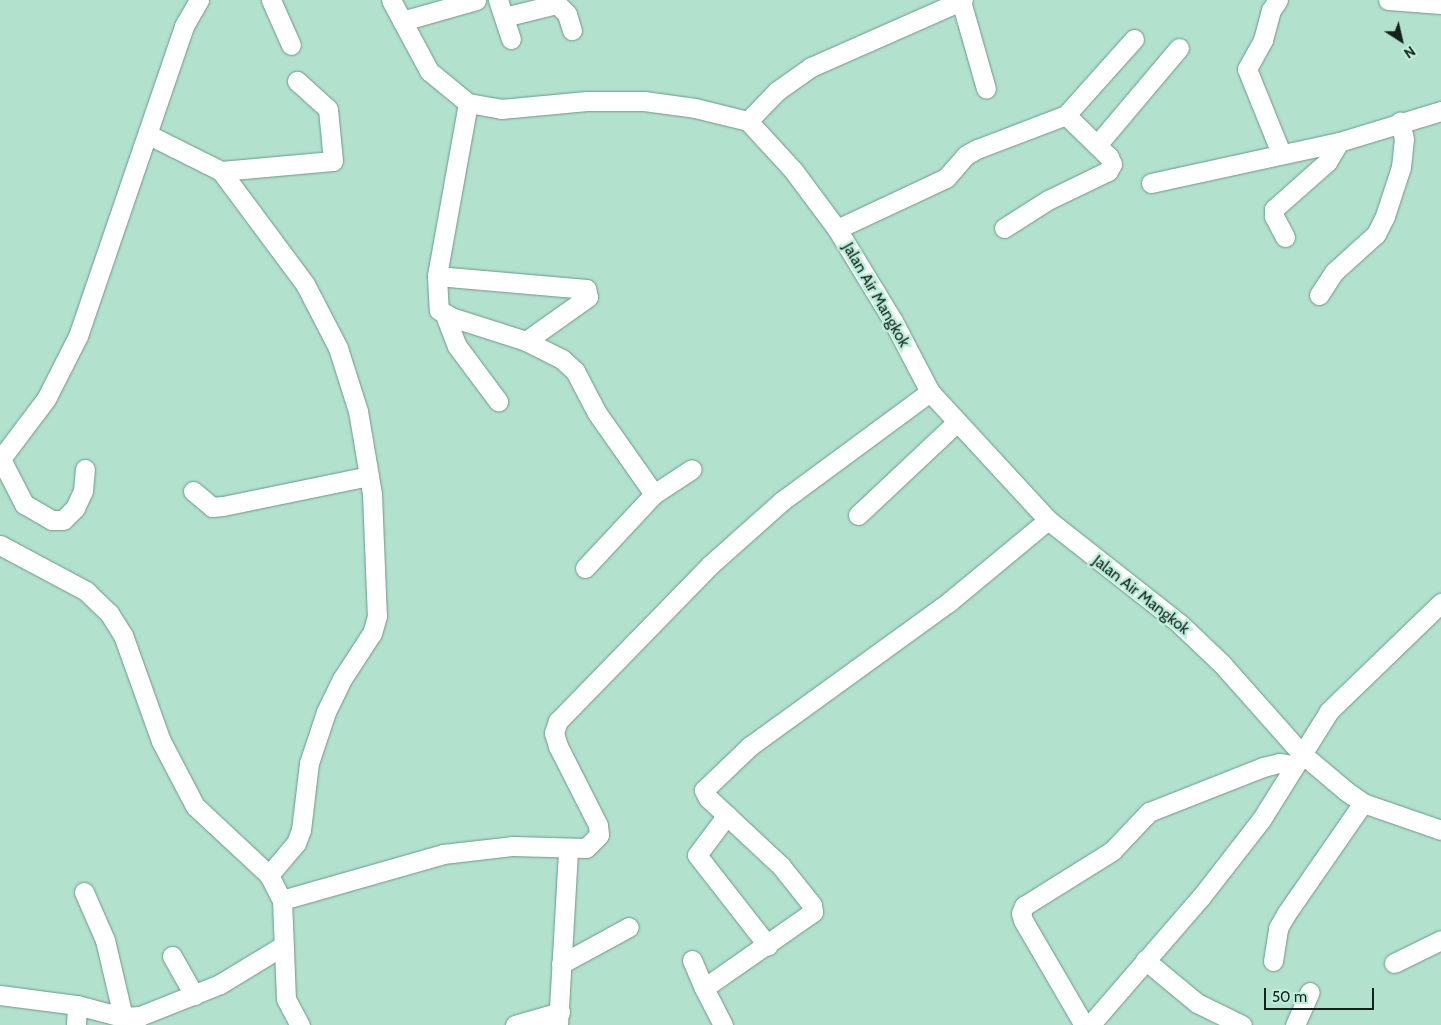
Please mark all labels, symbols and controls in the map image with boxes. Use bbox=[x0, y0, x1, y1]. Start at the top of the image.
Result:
north arrow bbox=[1376, 15, 1426, 65]
text: N bbox=[1400, 42, 1419, 63]
street label: Jalan Air Mangkok bbox=[838, 239, 914, 351]
street label: Jalan Air Mangkok bbox=[1089, 551, 1193, 639]
scale bar bbox=[1266, 978, 1376, 1010]
text: 50 m bbox=[1272, 988, 1307, 1006]

